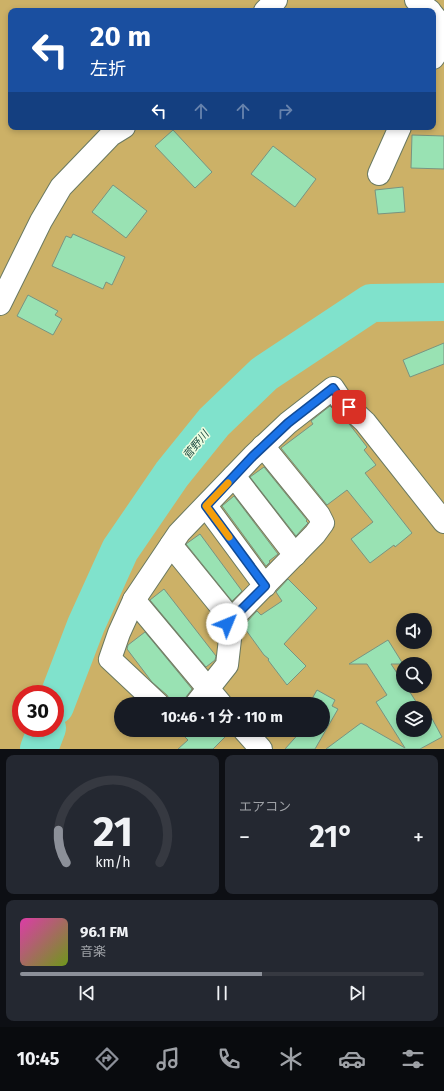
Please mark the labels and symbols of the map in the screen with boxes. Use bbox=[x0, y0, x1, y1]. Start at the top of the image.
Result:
pin bbox=[332, 390, 366, 424]
water label: 菅野川 bbox=[181, 427, 212, 462]
position arrow bbox=[206, 603, 248, 645]
speed limit sign: 30 bbox=[12, 685, 64, 737]

